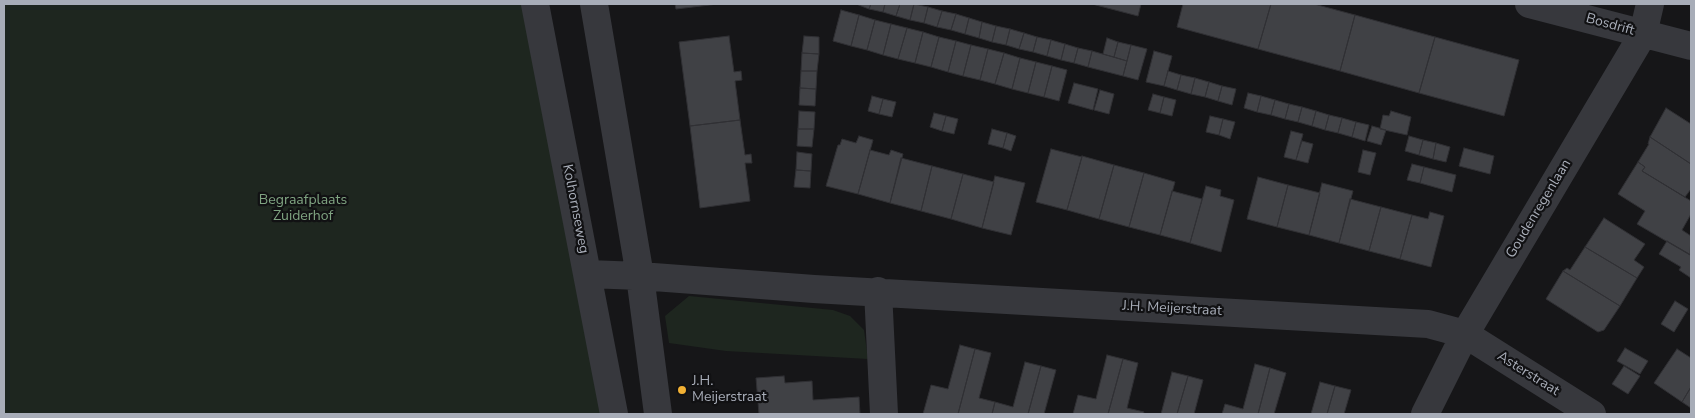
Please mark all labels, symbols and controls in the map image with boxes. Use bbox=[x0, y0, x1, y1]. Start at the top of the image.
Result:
street label: Bosdrift bbox=[1584, 10, 1636, 40]
street label: Goudenregenlaan bbox=[1503, 157, 1575, 261]
street label: Kolhornseweg bbox=[558, 163, 592, 255]
park label: Begraafplaats Zuiderhof bbox=[259, 193, 347, 226]
street label: J.H. Meijerstraat bbox=[1122, 298, 1222, 320]
street label: Asterstraat bbox=[1494, 348, 1562, 400]
place label: J.H. Meijerstraat bbox=[692, 374, 767, 407]
marker: J.H. Meijerstraat bbox=[676, 384, 688, 396]

